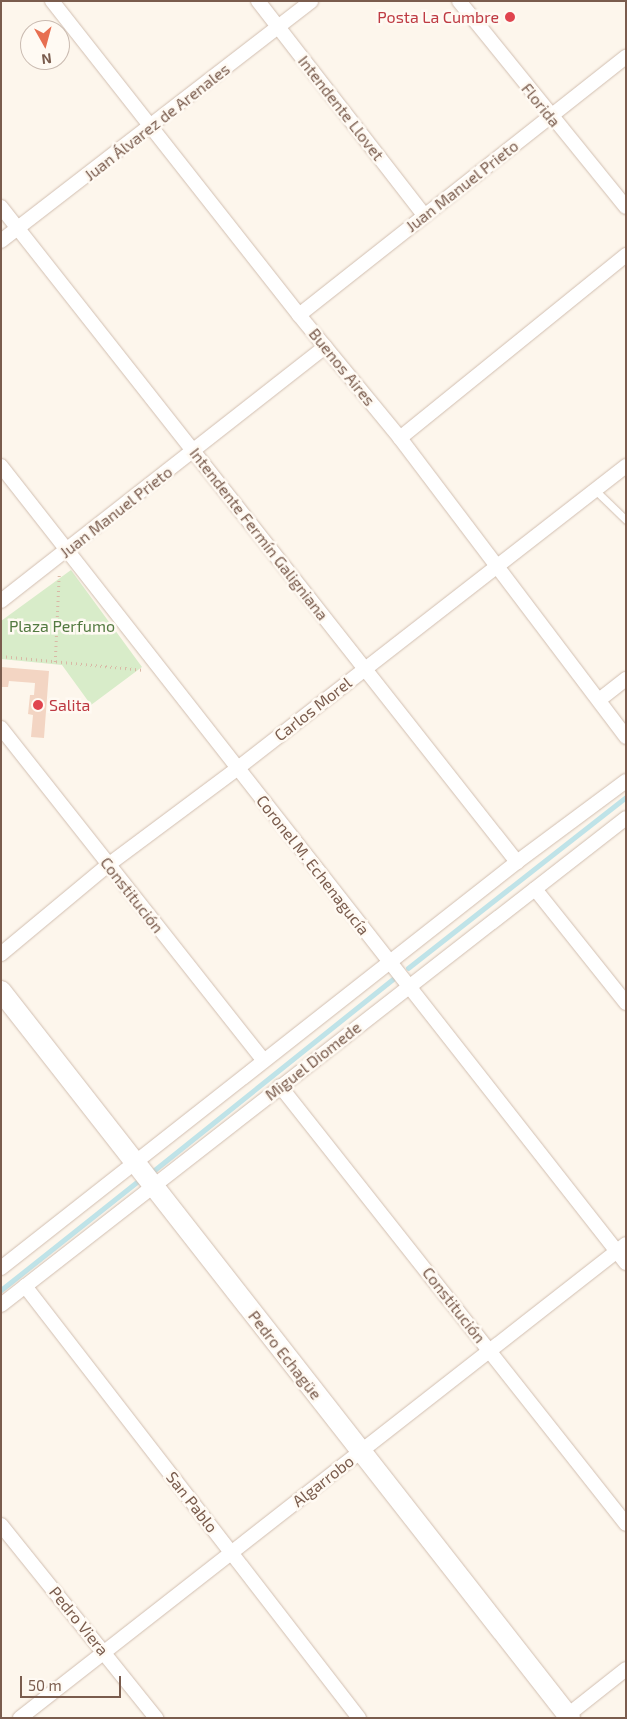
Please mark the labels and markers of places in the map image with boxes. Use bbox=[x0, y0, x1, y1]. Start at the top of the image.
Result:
place label: Posta La Cumbre bbox=[377, 7, 499, 27]
marker: Posta La Cumbre bbox=[503, 10, 517, 24]
place label: Salita bbox=[49, 695, 90, 715]
marker: Salita bbox=[31, 698, 45, 712]

